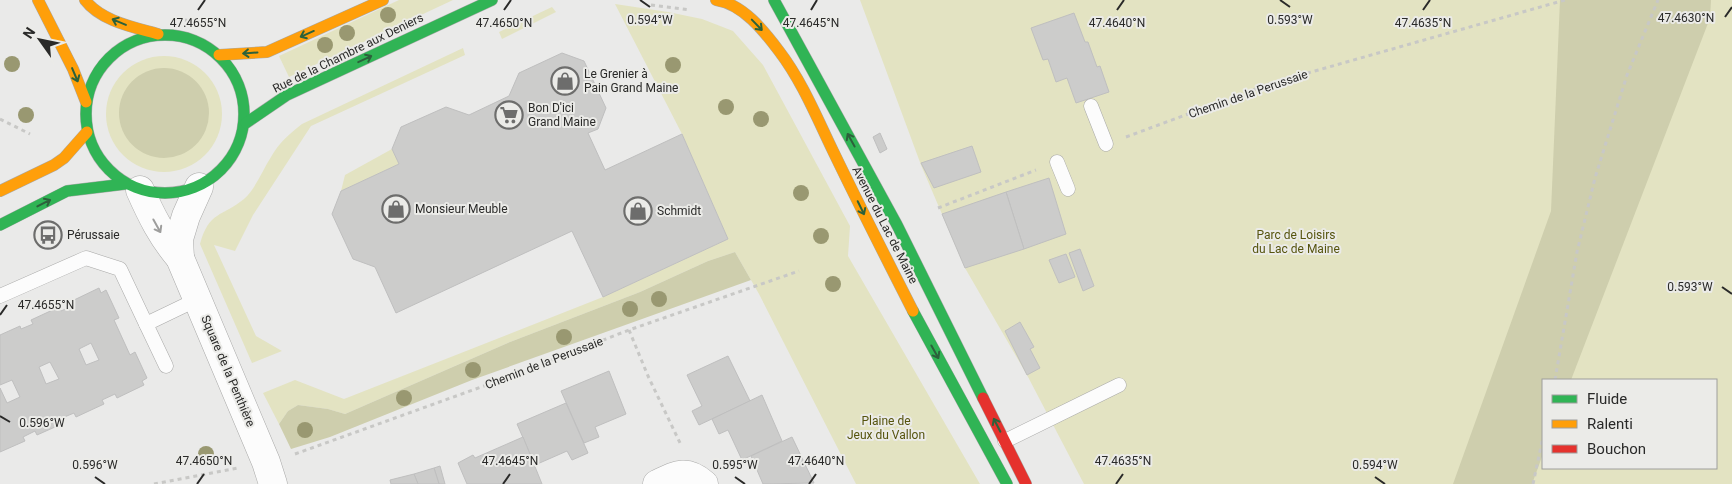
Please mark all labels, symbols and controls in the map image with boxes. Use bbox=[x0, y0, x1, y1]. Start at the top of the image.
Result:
street label: Rue de la Chambre aux Deniers bbox=[270, 10, 426, 96]
text: 47.4630°N bbox=[1658, 11, 1714, 25]
text: 0.594°W bbox=[627, 13, 673, 27]
text: 0.593°W bbox=[1267, 13, 1313, 27]
north arrow bbox=[15, 15, 65, 65]
one-way arrow bbox=[112, 16, 127, 26]
text: 47.4655°N bbox=[170, 16, 226, 30]
text: 47.4650°N bbox=[476, 16, 532, 30]
text: 47.4645°N bbox=[783, 16, 839, 30]
text: 47.4640°N bbox=[1089, 16, 1145, 30]
text: 47.4635°N bbox=[1395, 16, 1451, 30]
one-way arrow bbox=[751, 19, 763, 32]
text: N bbox=[20, 24, 39, 41]
one-way arrow bbox=[300, 30, 315, 40]
one-way arrow bbox=[242, 48, 258, 58]
one-way arrow bbox=[357, 53, 372, 63]
shop icon: Le Grenier à Pain Grand Maine bbox=[550, 66, 580, 96]
one-way arrow bbox=[71, 67, 81, 82]
place label: Le Grenier à Pain Grand Maine bbox=[584, 67, 678, 95]
street label: Chemin de la Perussaie bbox=[1187, 67, 1309, 121]
supermarket icon: Bon D'ici Grand Maine bbox=[494, 100, 524, 130]
place label: Bon D'ici Grand Maine bbox=[528, 101, 596, 129]
one-way arrow bbox=[846, 133, 856, 147]
street label: Avenue du Lac de Maine bbox=[849, 164, 921, 286]
shop icon: Monsieur Meuble bbox=[381, 194, 411, 224]
shop icon: Schmidt bbox=[623, 196, 653, 226]
one-way arrow bbox=[36, 198, 51, 207]
one-way arrow bbox=[857, 200, 866, 215]
place label: Monsieur Meuble bbox=[415, 202, 508, 216]
place label: Schmidt bbox=[657, 204, 701, 218]
one-way arrow bbox=[153, 218, 162, 233]
bus stop icon: Pérussaie bbox=[33, 220, 63, 250]
place label: Pérussaie bbox=[67, 228, 120, 242]
park label: Parc de Loisirs du Lac de Maine bbox=[1252, 228, 1340, 256]
text: 0.593°W bbox=[1667, 280, 1713, 294]
text: 47.4655°N bbox=[18, 298, 74, 312]
street label: Square de la Penthière bbox=[198, 313, 258, 429]
street label: Chemin de la Perussaie bbox=[483, 334, 605, 392]
one-way arrow bbox=[931, 345, 941, 359]
legend bbox=[1542, 379, 1717, 469]
text: Fluide bbox=[1587, 390, 1627, 408]
park label: Plaine de Jeux du Vallon bbox=[847, 414, 925, 442]
text: Ralenti bbox=[1587, 415, 1633, 433]
text: 0.596°W bbox=[19, 416, 65, 430]
one-way arrow bbox=[992, 418, 1001, 433]
text: Bouchon bbox=[1587, 440, 1646, 458]
text: 47.4650°N bbox=[176, 454, 232, 468]
text: 47.4645°N bbox=[482, 454, 538, 468]
text: 47.4640°N bbox=[788, 454, 844, 468]
text: 47.4635°N bbox=[1095, 454, 1151, 468]
text: 0.596°W bbox=[72, 458, 118, 472]
text: 0.595°W bbox=[712, 458, 758, 472]
text: 0.594°W bbox=[1352, 458, 1398, 472]

